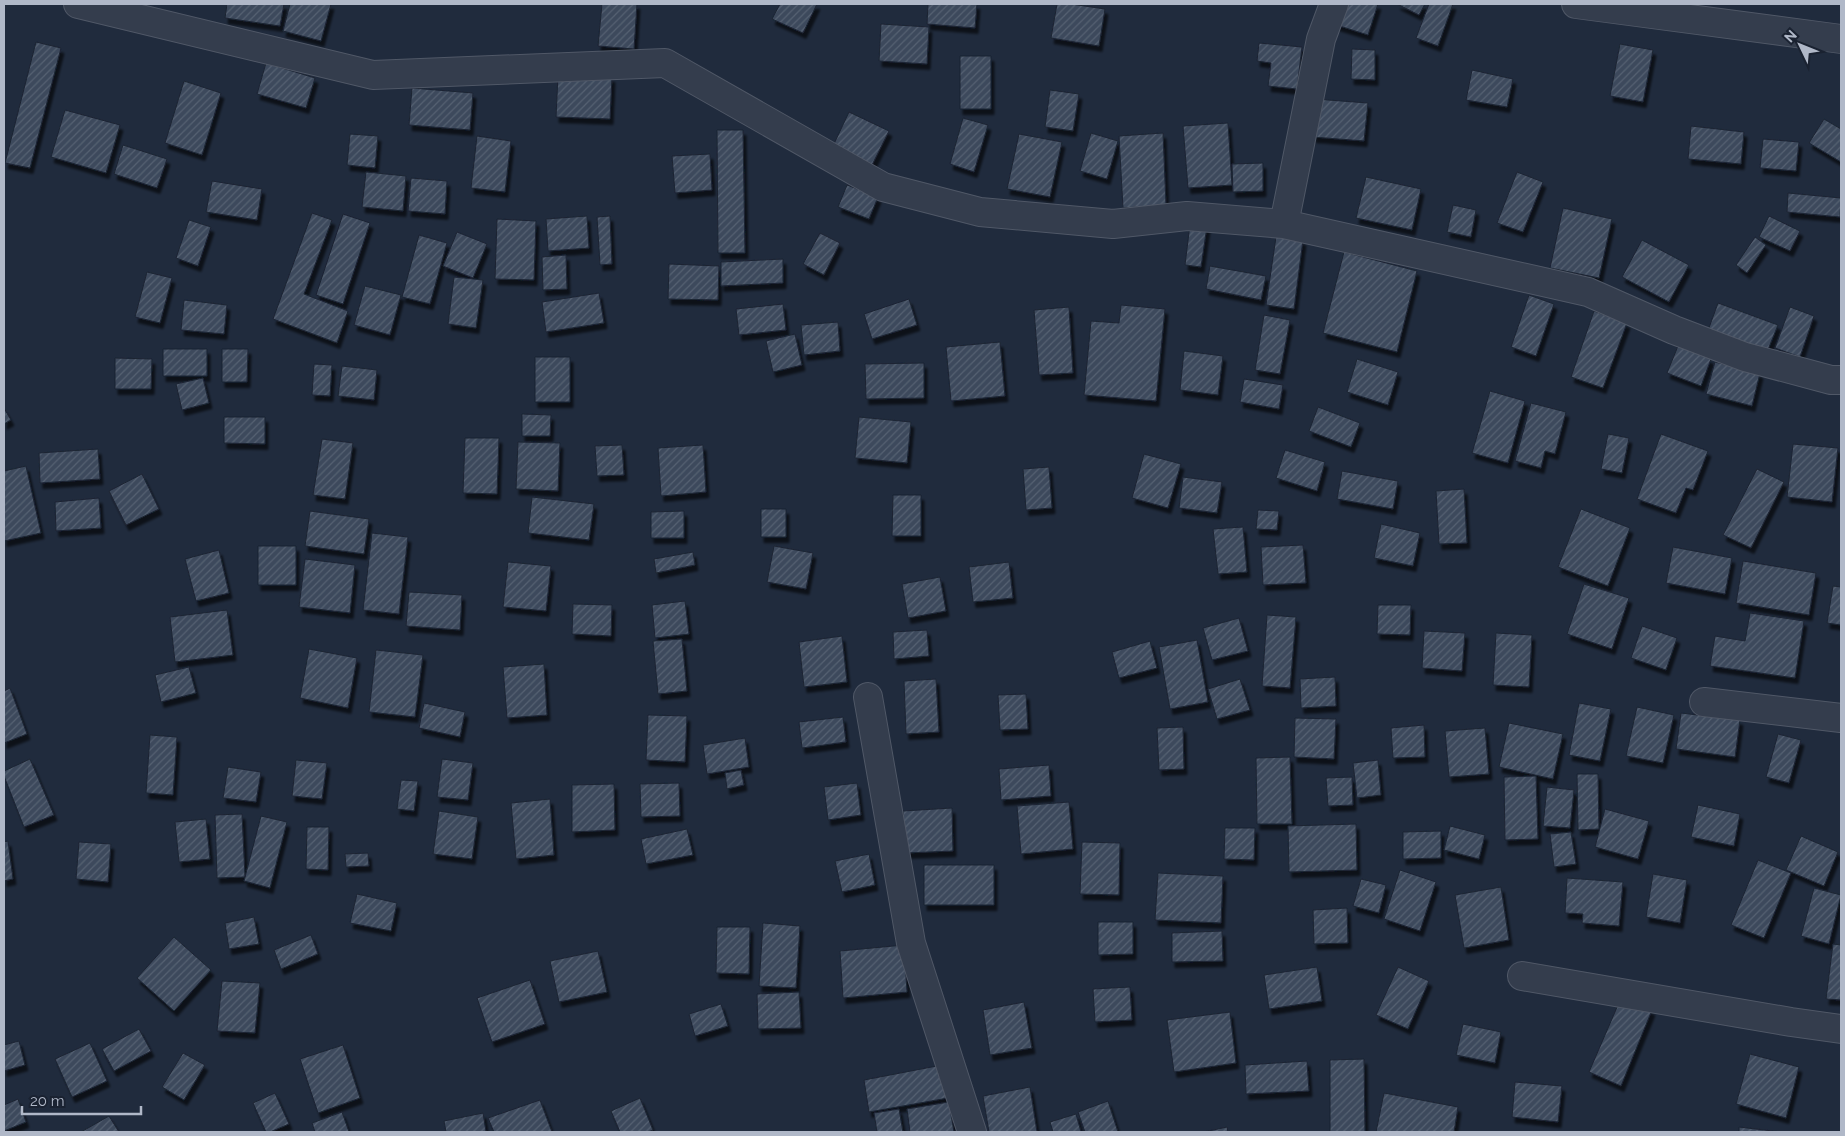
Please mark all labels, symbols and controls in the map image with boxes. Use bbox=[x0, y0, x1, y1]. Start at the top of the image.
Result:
north arrow bbox=[1775, 20, 1825, 70]
text: N bbox=[1781, 27, 1800, 45]
scale bar bbox=[22, 1084, 141, 1116]
text: 20 m bbox=[30, 1092, 65, 1110]

